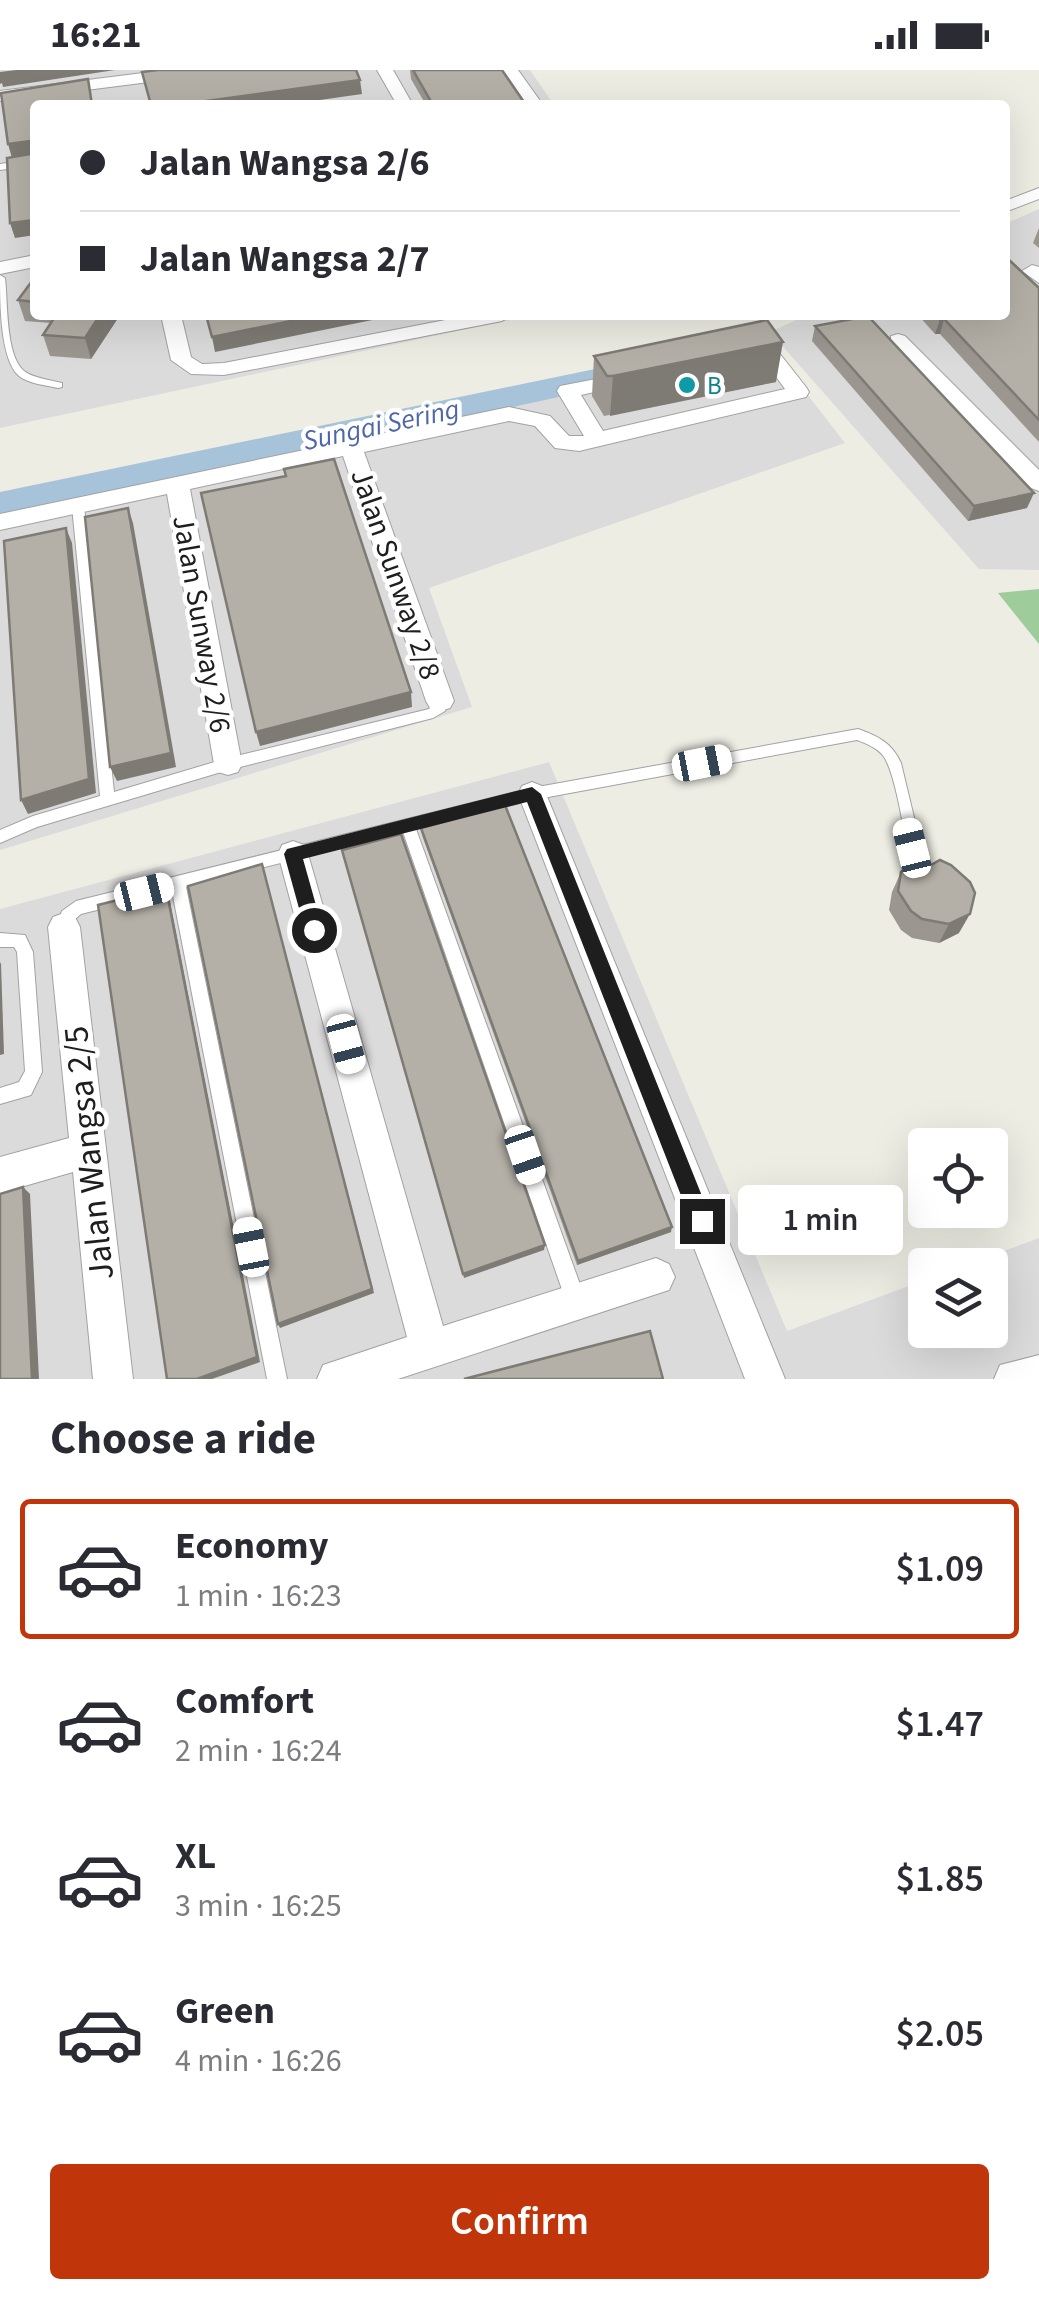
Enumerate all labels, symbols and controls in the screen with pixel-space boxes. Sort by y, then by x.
text: 16:21 [50,8,142,62]
text: Jalan Wangsa 2/6 [140,136,430,190]
text: Jalan Wangsa 2/7 [140,232,430,286]
place label: B [707,368,722,404]
marker: B [676,374,698,396]
water label: Sungai Sering [299,389,463,461]
street label: Jalan Sunway 2/8 [339,463,452,685]
street label: Jalan Sunway 2/6 [161,512,242,736]
car [670,743,734,783]
car [890,815,934,881]
car [111,870,177,914]
route start [292,908,337,953]
car [324,1011,368,1077]
street label: Jalan Wangsa 2/5 [51,1024,127,1282]
car [501,1122,549,1188]
map controls [908,1128,1008,1348]
button: locate [908,1128,1008,1228]
callout: 1 min [737,1186,902,1256]
text: 1 min [782,1197,859,1243]
route end [680,1199,725,1244]
car [231,1215,271,1279]
button: layers [908,1248,1008,1348]
text: Choose a ride [50,1407,316,1471]
text: Economy [175,1519,328,1573]
icon: car [55,1524,145,1614]
text: $1.09 [896,1542,984,1596]
text: 1 min · 16:23 [175,1573,342,1619]
text: Comfort [175,1674,314,1728]
icon: car [55,1679,145,1769]
text: $1.47 [896,1697,984,1751]
text: 2 min · 16:24 [175,1728,342,1774]
text: XL [175,1829,216,1883]
icon: car [55,1834,145,1924]
text: $1.85 [896,1852,984,1906]
text: 3 min · 16:25 [175,1883,342,1929]
text: Green [175,1984,275,2038]
icon: car [55,1989,145,2079]
text: $2.05 [896,2007,984,2061]
text: 4 min · 16:26 [175,2038,342,2084]
button: Confirm [50,2164,989,2279]

